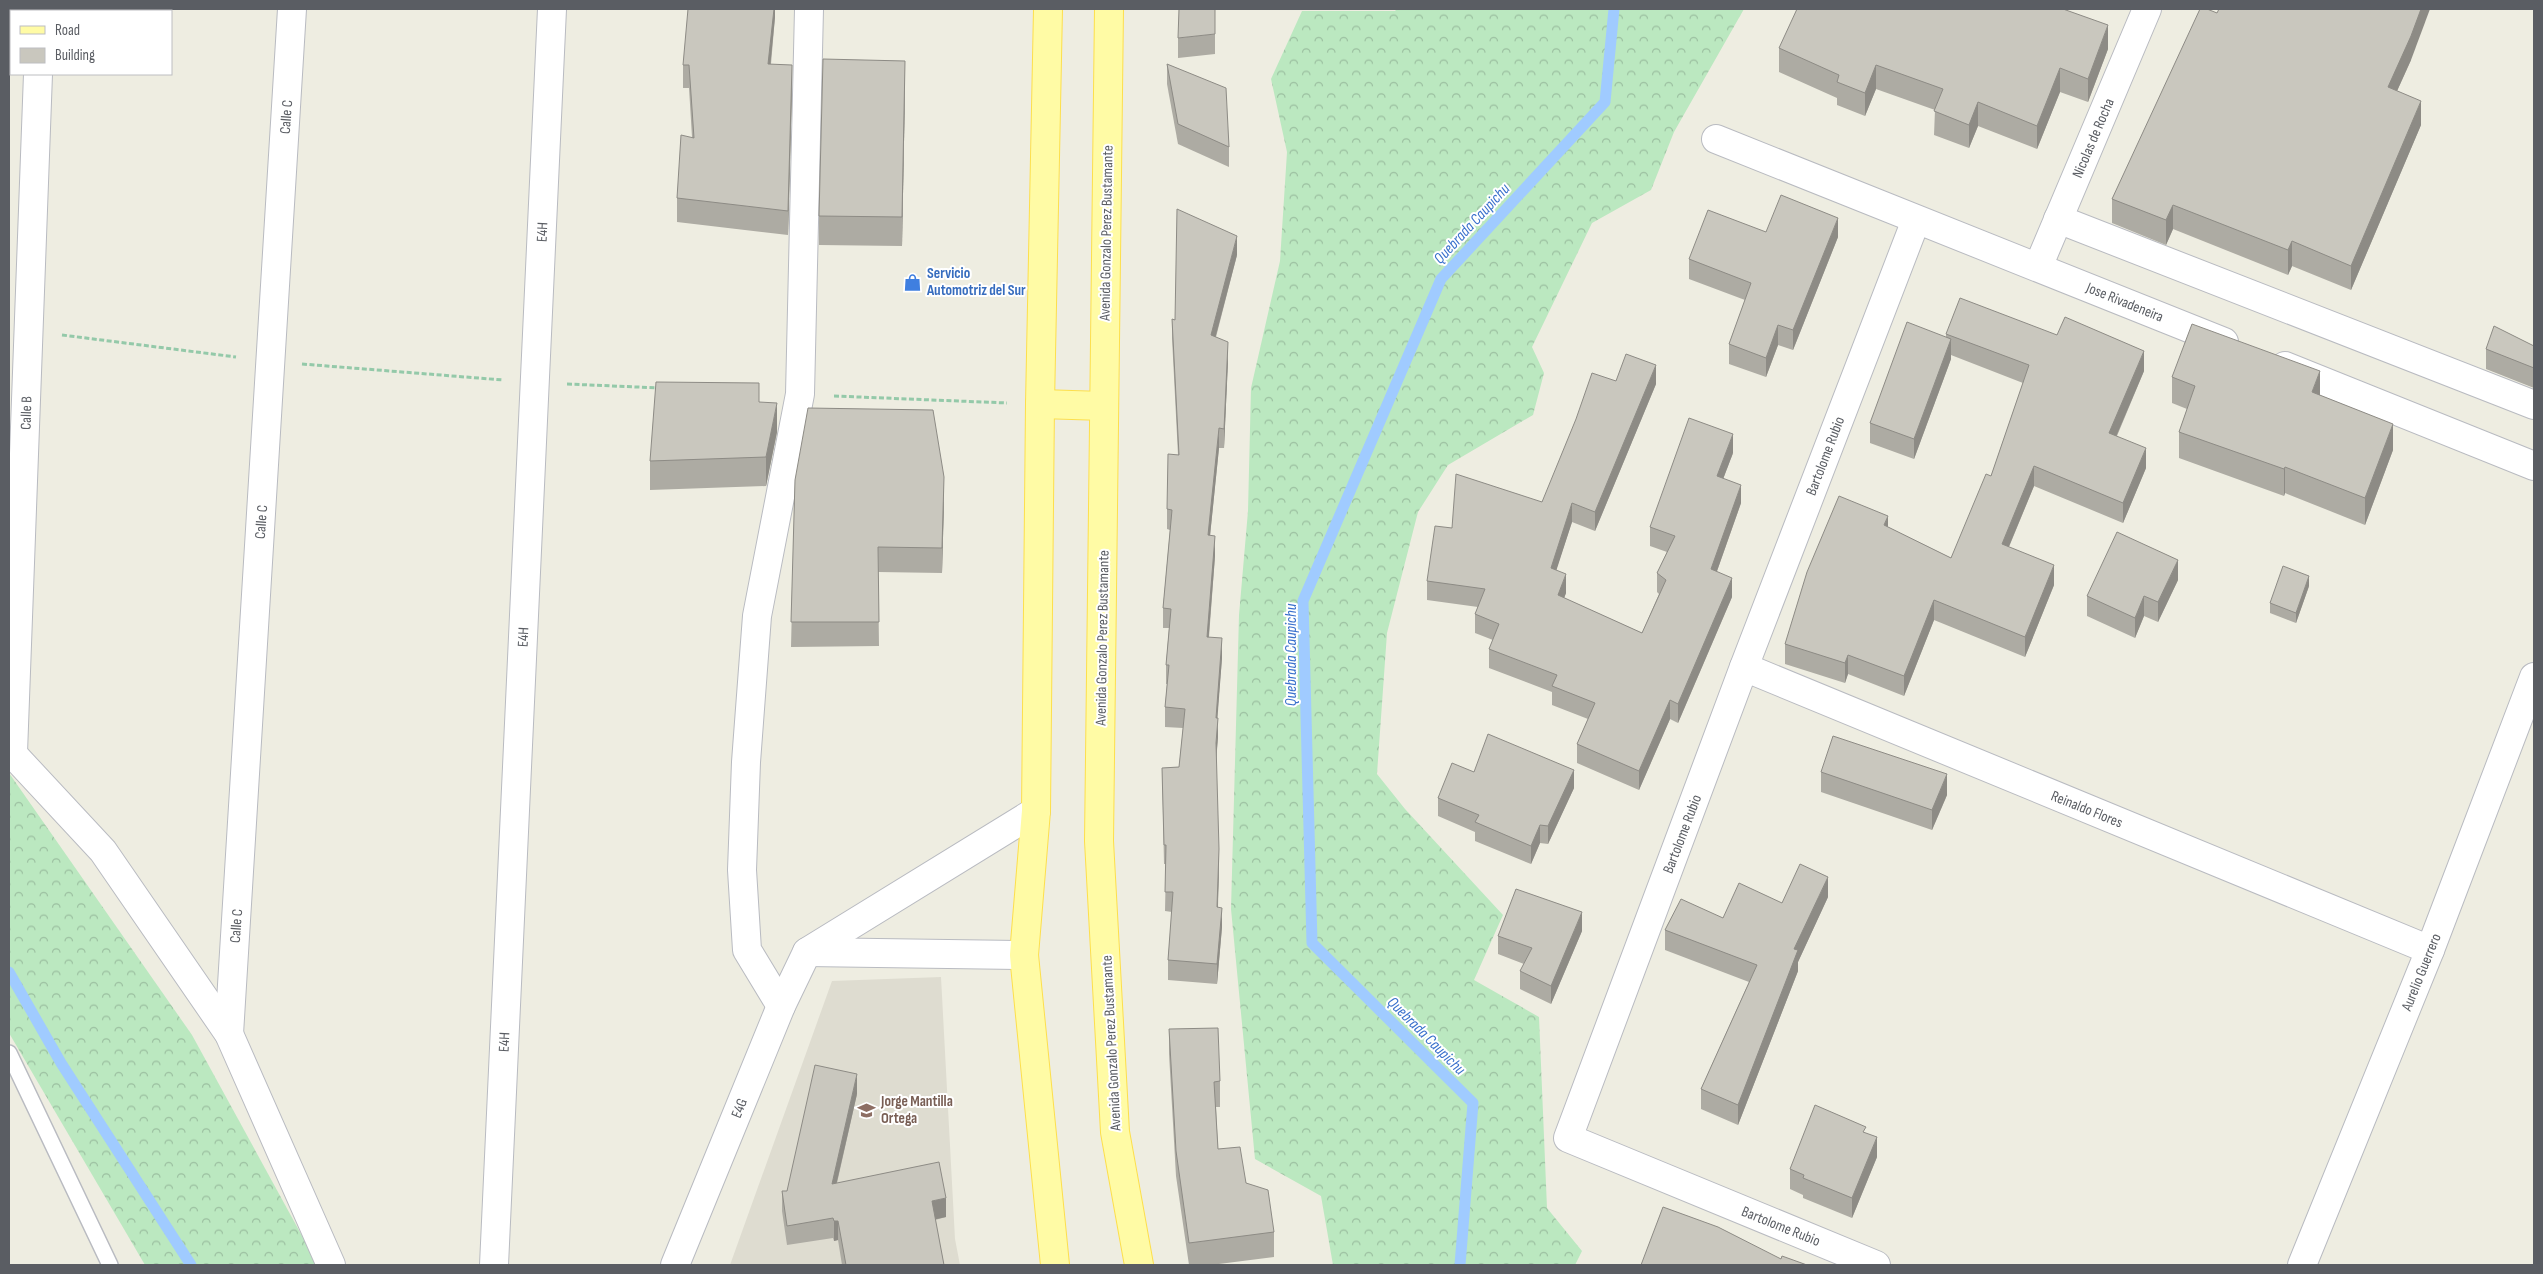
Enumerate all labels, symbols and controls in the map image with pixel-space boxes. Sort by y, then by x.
legend [10,10,172,75]
text: Road [55,21,80,40]
text: Building [55,46,95,65]
street label: Nicolas de Rocha [2068,95,2119,181]
street label: Calle C [276,99,297,135]
street label: Avenida Gonzalo Perez Bustamante [1095,145,1118,322]
water label: Quebrada Caupichu [1430,180,1514,268]
street label: E4H [532,222,553,242]
place label: Servicio Automotriz del Sur [926,264,1026,300]
shop icon: Servicio Automotriz del Sur [903,272,923,292]
street label: Jose Rivadeneira [2083,278,2166,327]
street label: Calle B [16,396,37,430]
street label: Bartolome Rubio [1802,414,1849,498]
street label: Calle C [251,504,272,540]
street label: Avenida Gonzalo Perez Bustamante [1091,550,1114,727]
water label: Quebrada Caupichu [1282,603,1301,706]
street label: E4H [513,627,534,647]
street label: Reinaldo Flores [2048,786,2125,832]
street label: Bartolome Rubio [1659,792,1706,876]
street label: Calle C [226,908,247,944]
street label: Aurelio Guerrero [2397,931,2446,1015]
street label: Avenida Gonzalo Perez Bustamante [1097,955,1126,1132]
water label: Quebrada Caupichu [1383,993,1469,1079]
street label: E4H [494,1032,515,1052]
place label: Jorge Mantilla Ortega [880,1092,953,1128]
street label: E4G [727,1095,752,1121]
school or university icon: Jorge Mantilla Ortega [857,1100,877,1120]
street label: Bartolome Rubio [1739,1202,1823,1251]

